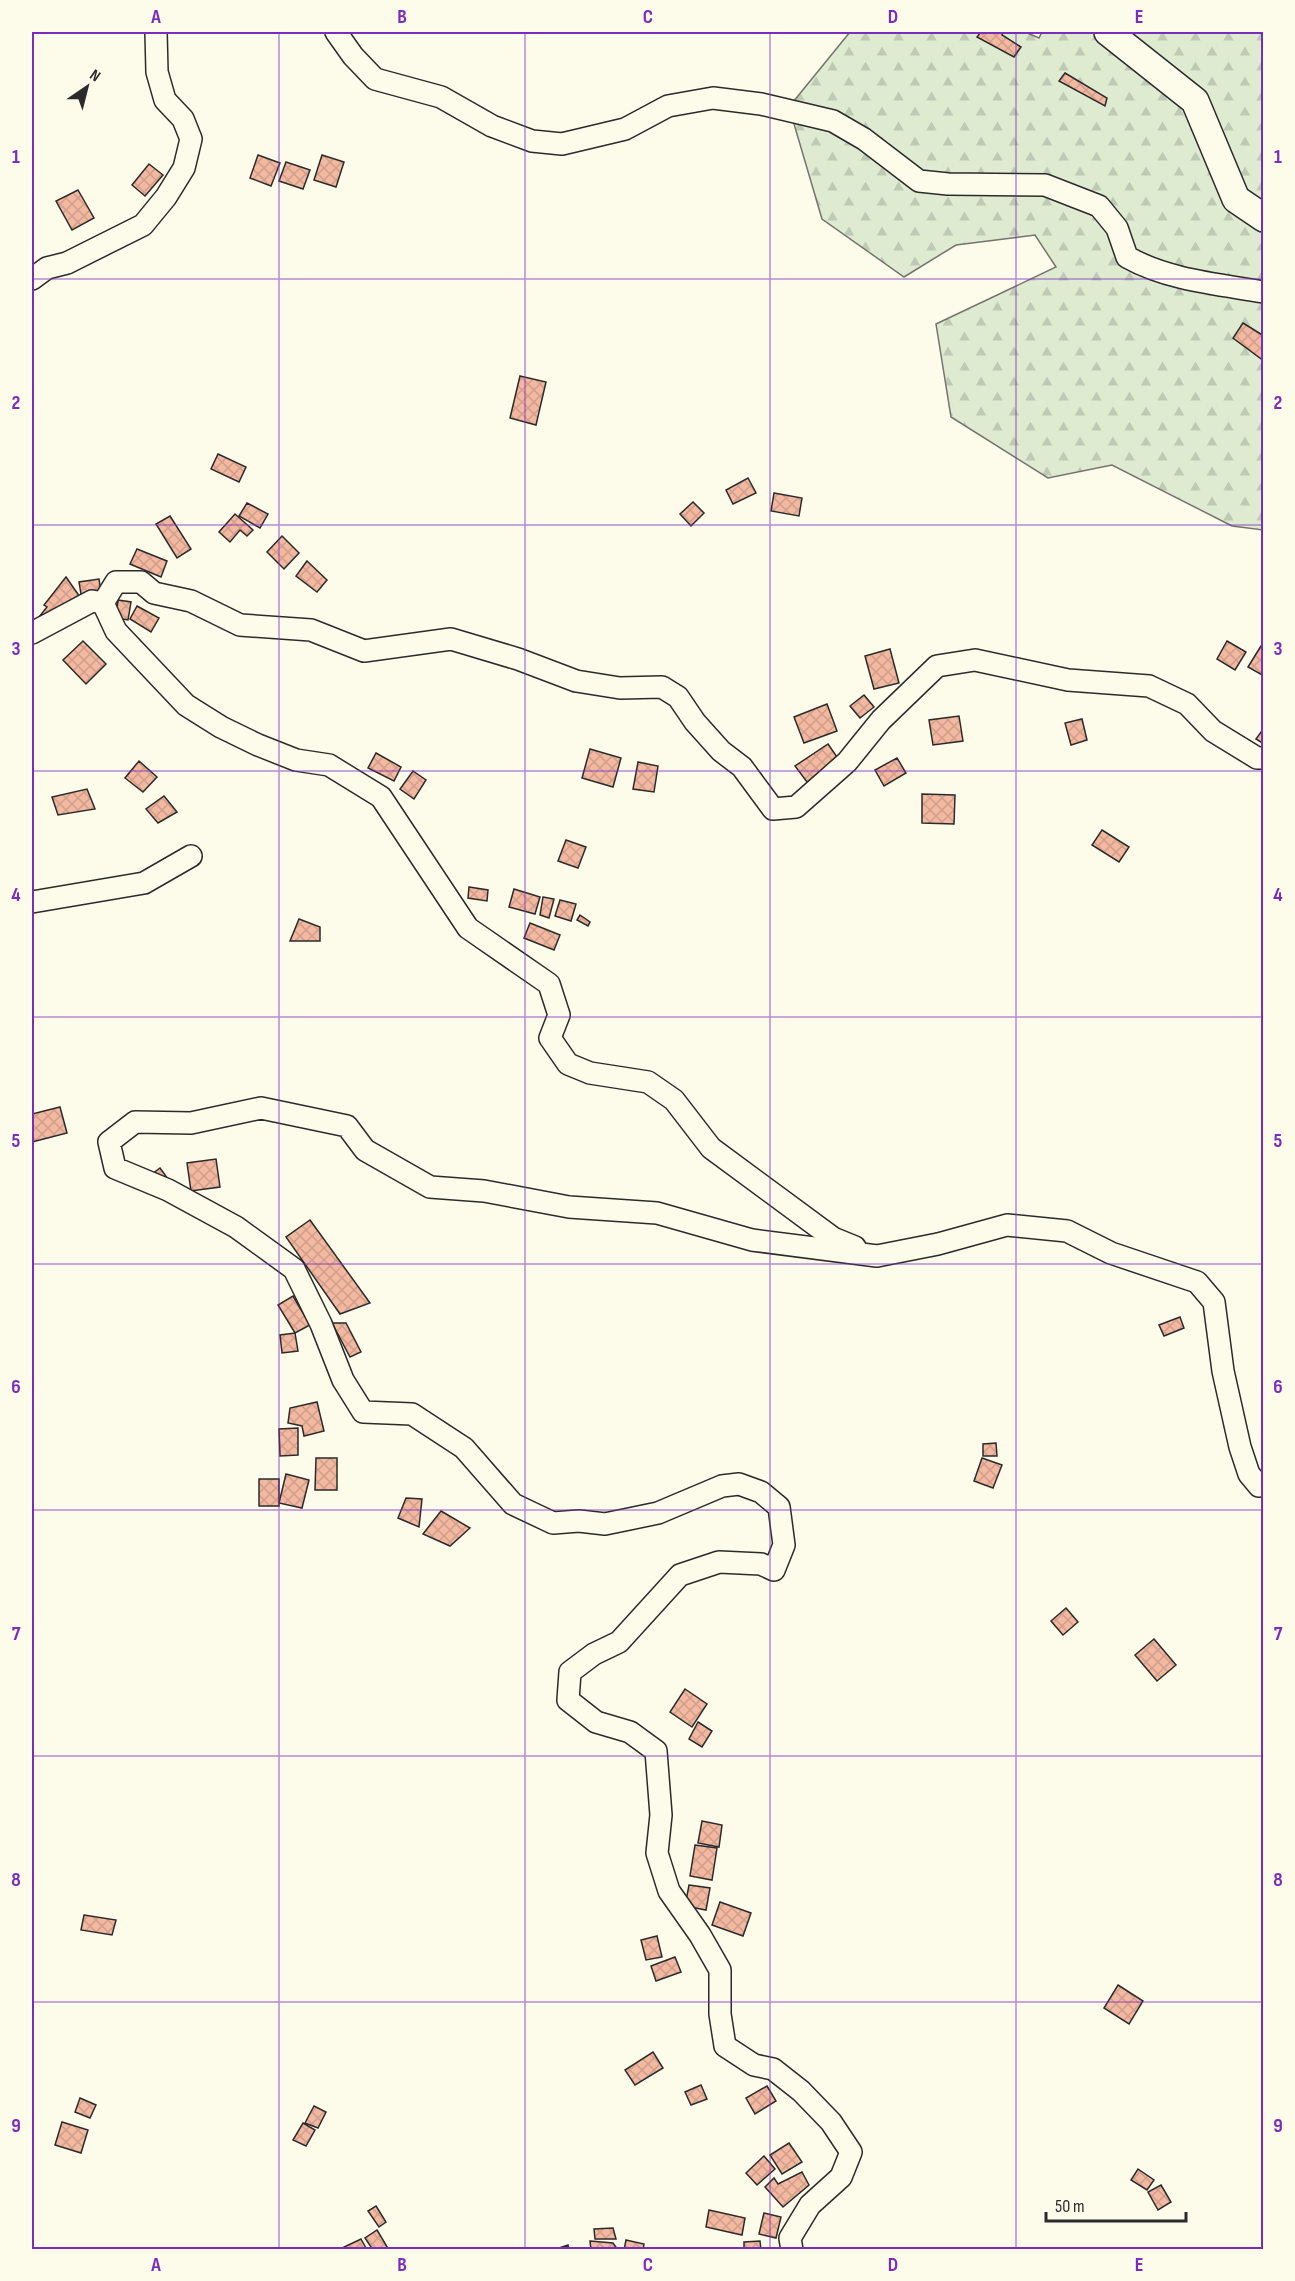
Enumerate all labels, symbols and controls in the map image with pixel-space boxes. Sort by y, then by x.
text: A [150,5,161,29]
text: B [397,5,407,29]
text: C [643,5,653,29]
text: D [888,5,898,29]
text: E [1135,5,1143,29]
north arrow [57,57,117,117]
text: N [86,66,104,86]
text: 1 [12,145,20,169]
text: 1 [1274,145,1282,169]
text: 2 [12,391,20,415]
text: 2 [1274,391,1282,415]
text: 3 [12,637,21,661]
text: 3 [1274,637,1283,661]
text: 4 [11,883,21,907]
text: 4 [1273,883,1283,907]
text: 5 [12,1129,21,1153]
text: 5 [1274,1129,1283,1153]
text: 6 [11,1375,21,1399]
text: 6 [1273,1375,1283,1399]
text: 7 [12,1622,21,1646]
text: 7 [1274,1622,1283,1646]
text: 8 [11,1868,21,1892]
text: 8 [1273,1868,1283,1892]
text: 9 [11,2114,21,2138]
text: 9 [1273,2114,1283,2138]
scale bar [1046,2185,1186,2223]
text: 50 m [1055,2196,1085,2217]
text: A [150,2253,161,2277]
text: B [397,2253,407,2277]
text: C [643,2253,653,2277]
text: D [888,2253,898,2277]
text: E [1135,2253,1143,2277]

